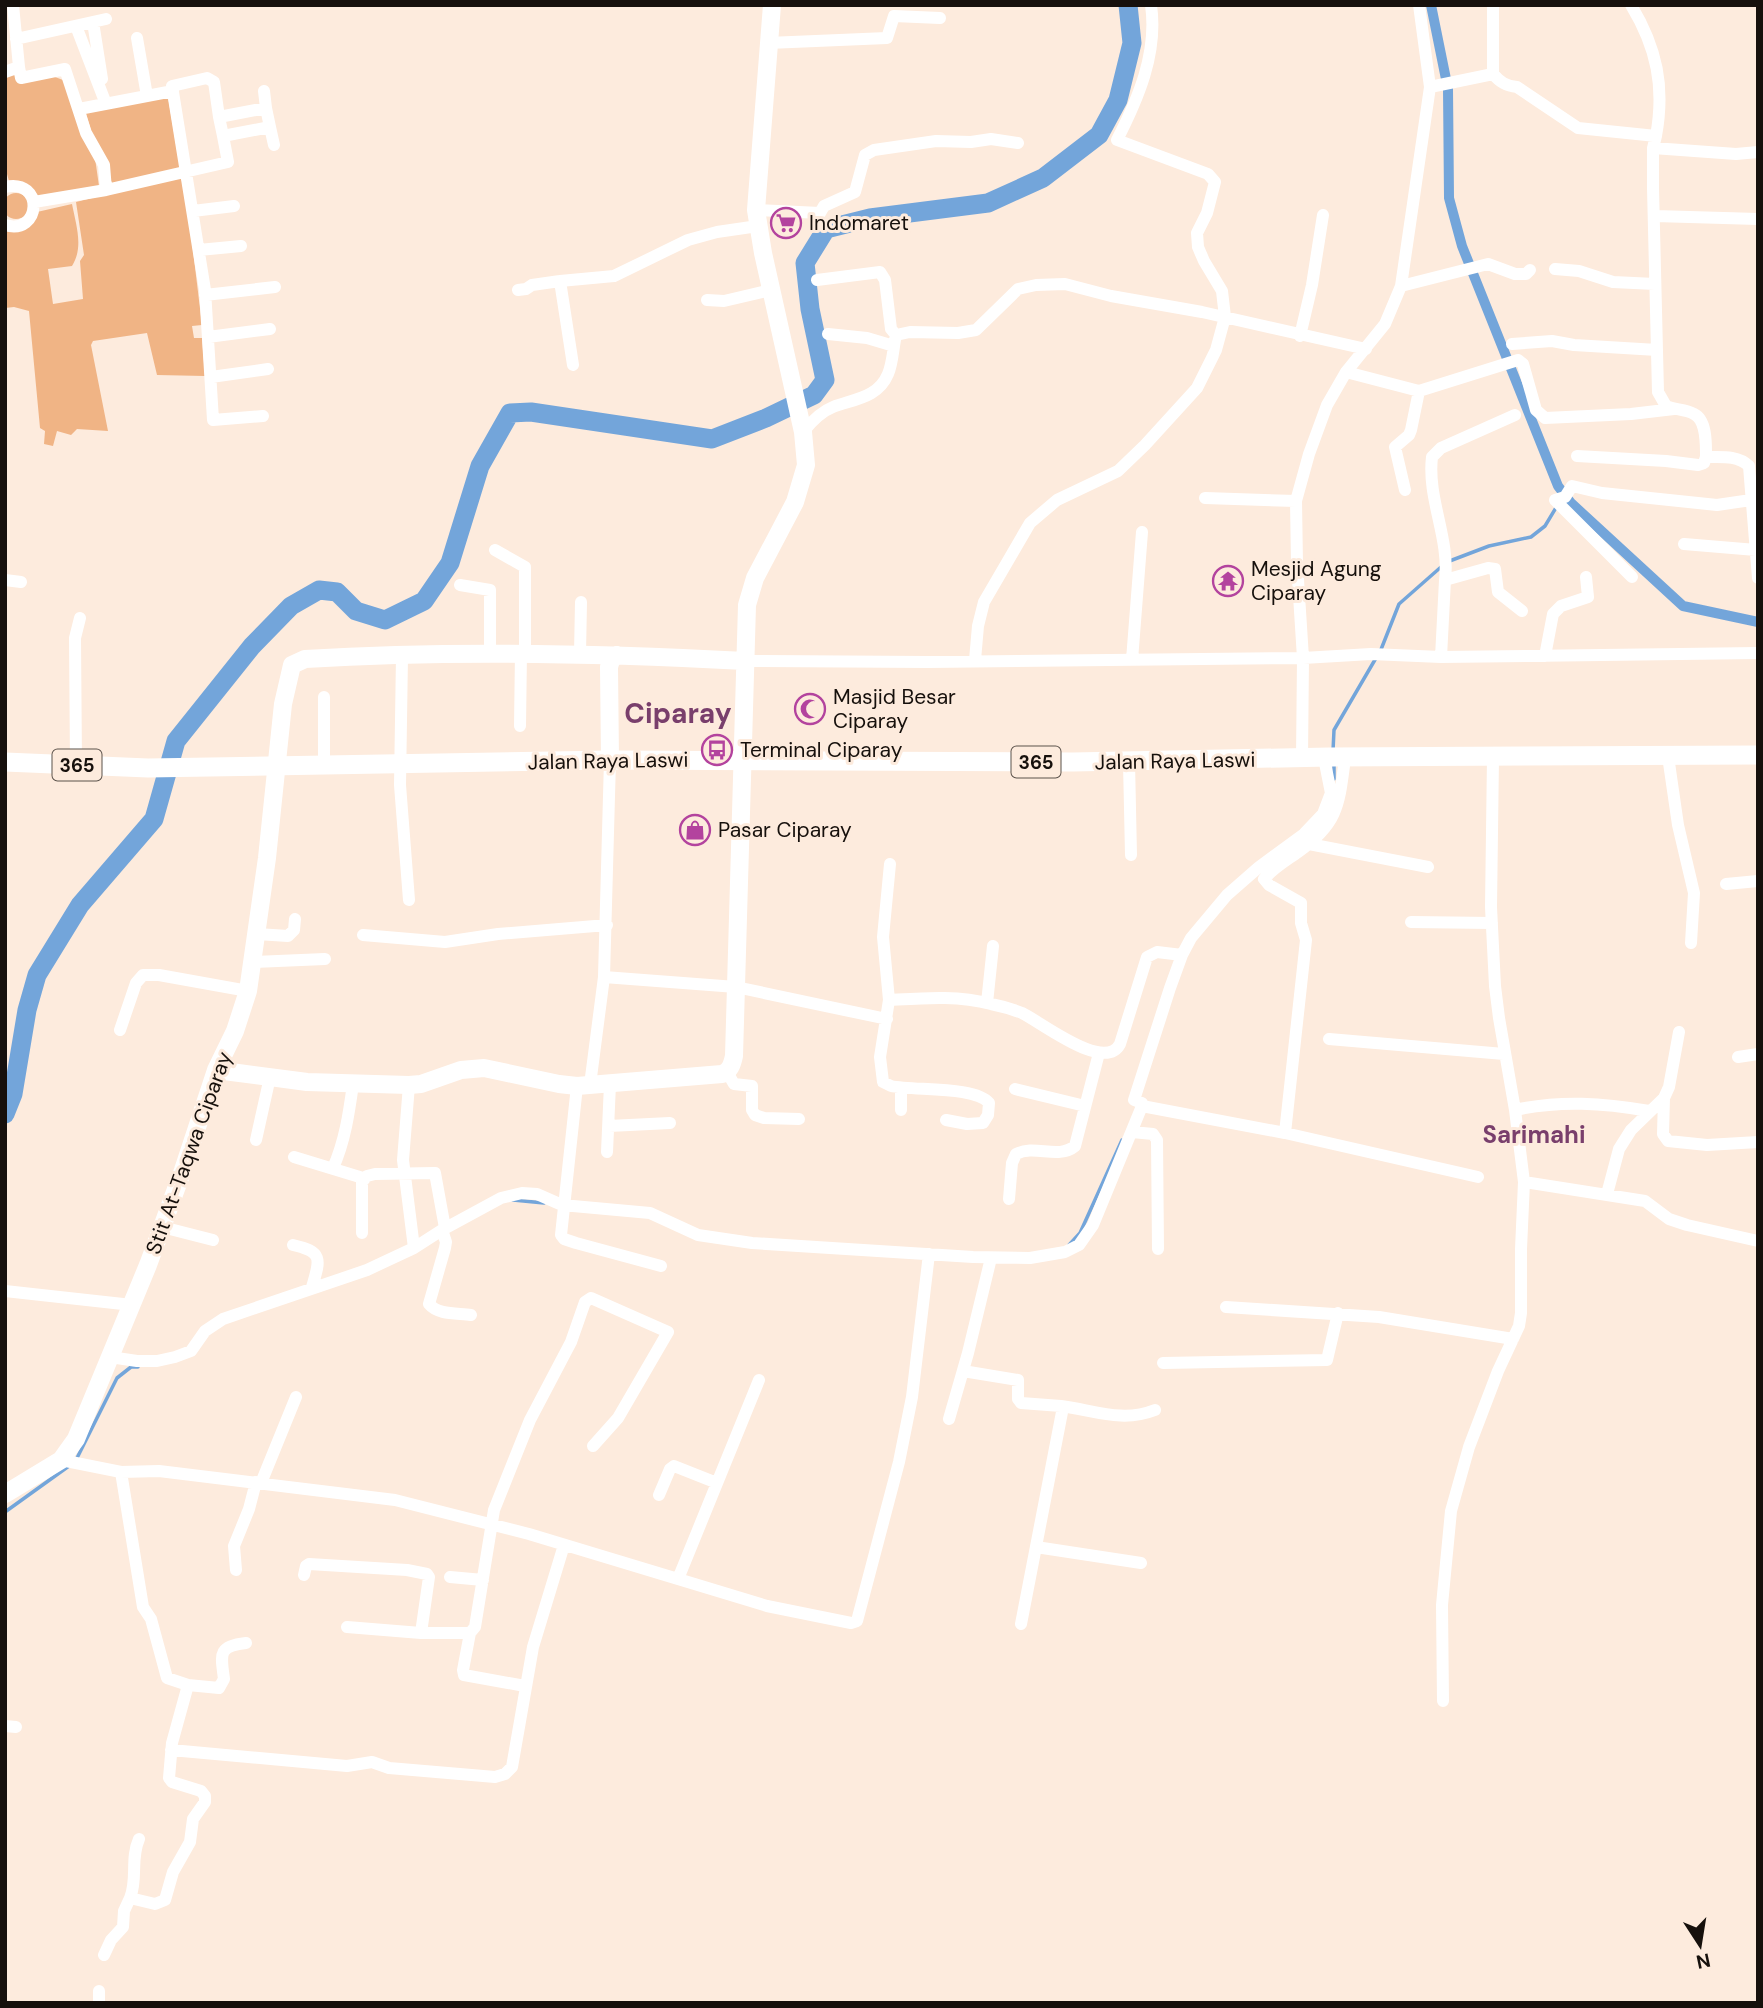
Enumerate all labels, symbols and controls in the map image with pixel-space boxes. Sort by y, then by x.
supermarket icon: Indomaret [769,206,803,240]
place label: Indomaret [809,209,909,237]
place label: Mesjid Agung Ciparay [1251,555,1382,607]
temple icon: Mesjid Agung Ciparay [1211,564,1245,598]
place label: Masjid Besar Ciparay [833,683,956,735]
mosque icon: Masjid Besar Ciparay [793,692,827,726]
district label: Ciparay [624,695,732,732]
bus stop icon: Terminal Ciparay [700,733,734,767]
place label: Terminal Ciparay [740,736,903,764]
street label: Jalan Raya Laswi [527,746,689,776]
street label: Jalan Raya Laswi [1094,746,1256,776]
road number: 365 [1012,747,1060,778]
road number: 365 [52,750,102,780]
shop icon: Pasar Ciparay [678,813,712,847]
place label: Pasar Ciparay [718,816,852,844]
street label: Stit At-Taqwa Ciparay [139,1048,239,1258]
district label: Sarimahi [1482,1119,1586,1150]
north arrow [1665,1910,1735,1980]
text: N [1694,1947,1713,1975]

